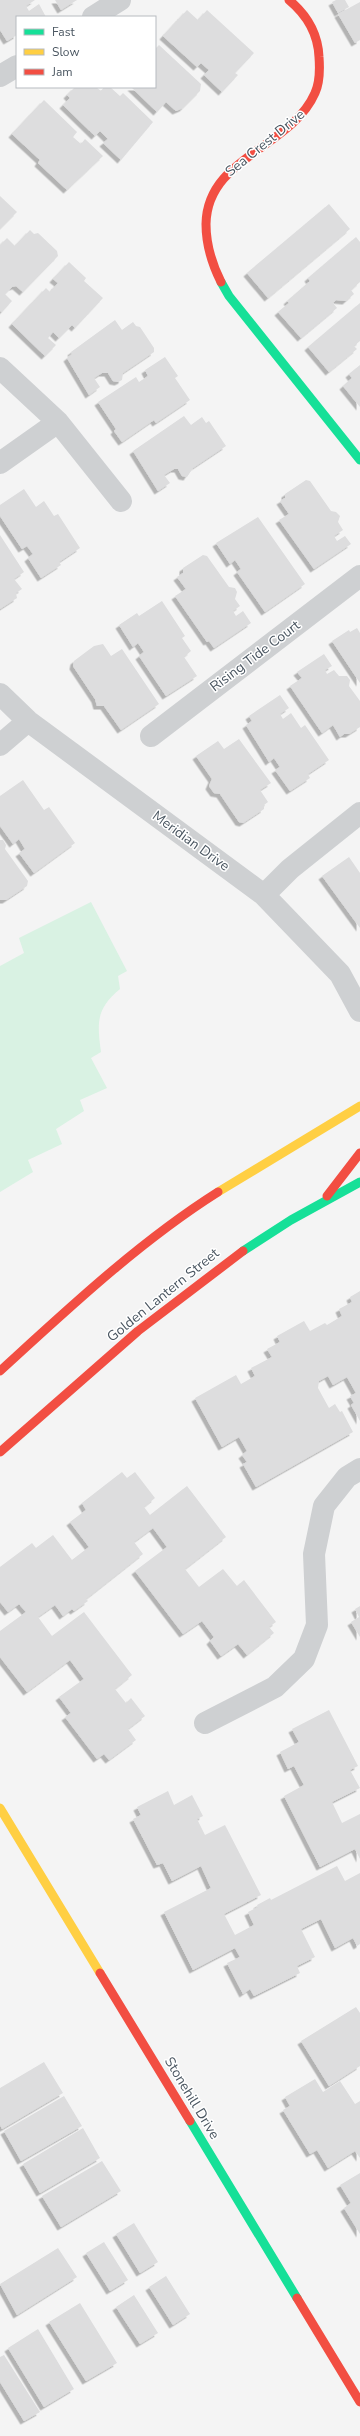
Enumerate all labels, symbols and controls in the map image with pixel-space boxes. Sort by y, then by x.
legend [16,16,156,88]
text: Fast [52,24,75,40]
text: Slow [52,44,80,60]
text: Jam [51,64,73,80]
street label: Sea Crest Drive [221,105,309,181]
street label: Rising Tide Court [206,616,304,696]
street label: Meridian Drive [148,806,234,876]
street label: Golden Lantern Street [103,1244,223,1346]
street label: Stonehill Drive [160,2053,224,2143]

